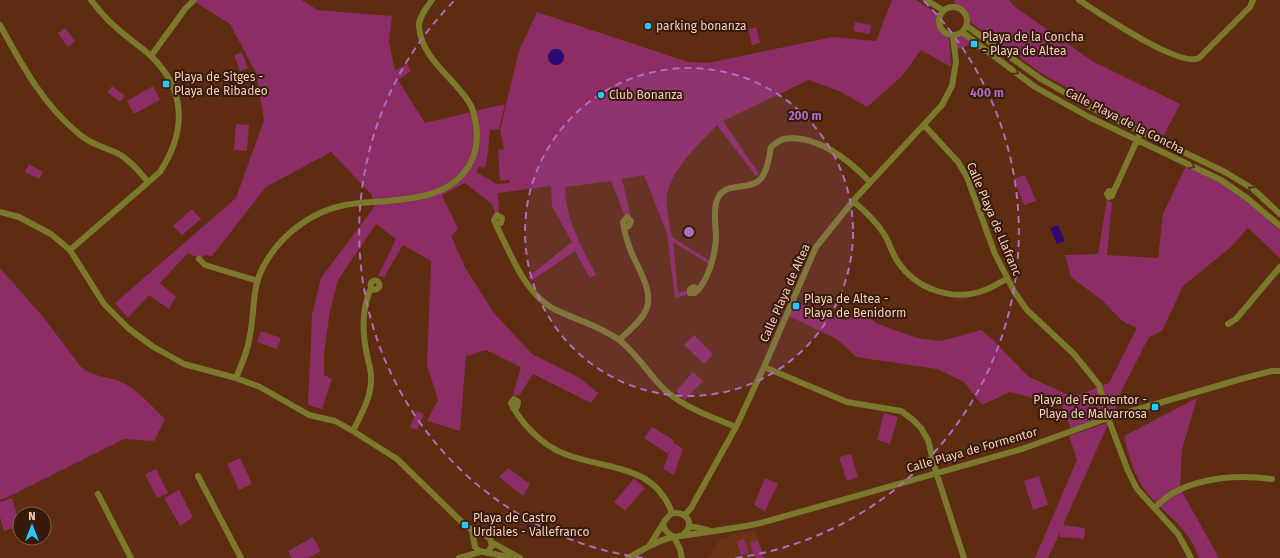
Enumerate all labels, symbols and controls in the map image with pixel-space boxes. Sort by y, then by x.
place label: parking bonanza [656,19,746,33]
marker: parking bonanza [643,21,653,31]
place label: Playa de la Concha - Playa de Altea [982,30,1084,58]
marker: Playa de la Concha - Playa de Altea [969,39,979,49]
one-way arrow [1011,68,1018,75]
place label: Playa de Sitges - Playa de Ribadeo [174,70,268,98]
marker: Playa de Sitges - Playa de Ribadeo [161,79,171,89]
street label: Calle Playa de la Concha [1063,85,1187,157]
text: 400 m [970,86,1004,100]
place label: Club Bonanza [609,88,683,102]
marker: Club Bonanza [596,90,606,100]
text: 200 m [788,109,822,123]
street label: Calle Playa de Llafranc [964,160,1024,278]
one-way arrow [1188,161,1195,169]
one-way arrow [1248,187,1255,194]
centre of rings [682,225,696,239]
street label: Calle Playa de Altea [757,242,813,344]
place label: Playa de Altea - Playa de Benidorm [804,292,906,320]
marker: Playa de Altea - Playa de Benidorm [791,301,801,311]
place label: Playa de Formentor - Playa de Malvarrosa [1033,393,1147,421]
marker: Playa de Formentor - Playa de Malvarrosa [1150,402,1160,412]
street label: Calle Playa de Formentor [905,425,1039,475]
north arrow [12,506,52,546]
text: N [28,510,36,523]
place label: Playa de Castro Urdiales - Vallefranco [473,511,589,539]
marker: Playa de Castro Urdiales - Vallefranco [460,520,470,530]

